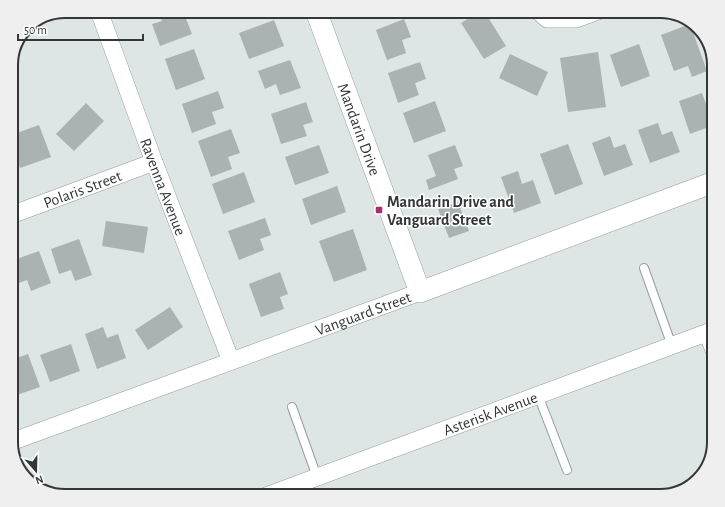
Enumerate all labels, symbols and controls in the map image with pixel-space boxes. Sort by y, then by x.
scale bar [18,16,143,42]
text: 50 m [24,24,47,36]
street label: Mandarin Drive [335,81,383,178]
street label: Ravenna Avenue [137,136,189,238]
street label: Polaris Street [41,168,124,211]
place label: Mandarin Drive and Vanguard Street [387,194,514,228]
marker: Mandarin Drive and Vanguard Street [374,205,384,215]
street label: Vanguard Street [313,289,413,339]
street label: Asterisk Avenue [441,389,540,439]
north arrow [16,451,56,491]
text: N [34,473,45,486]

